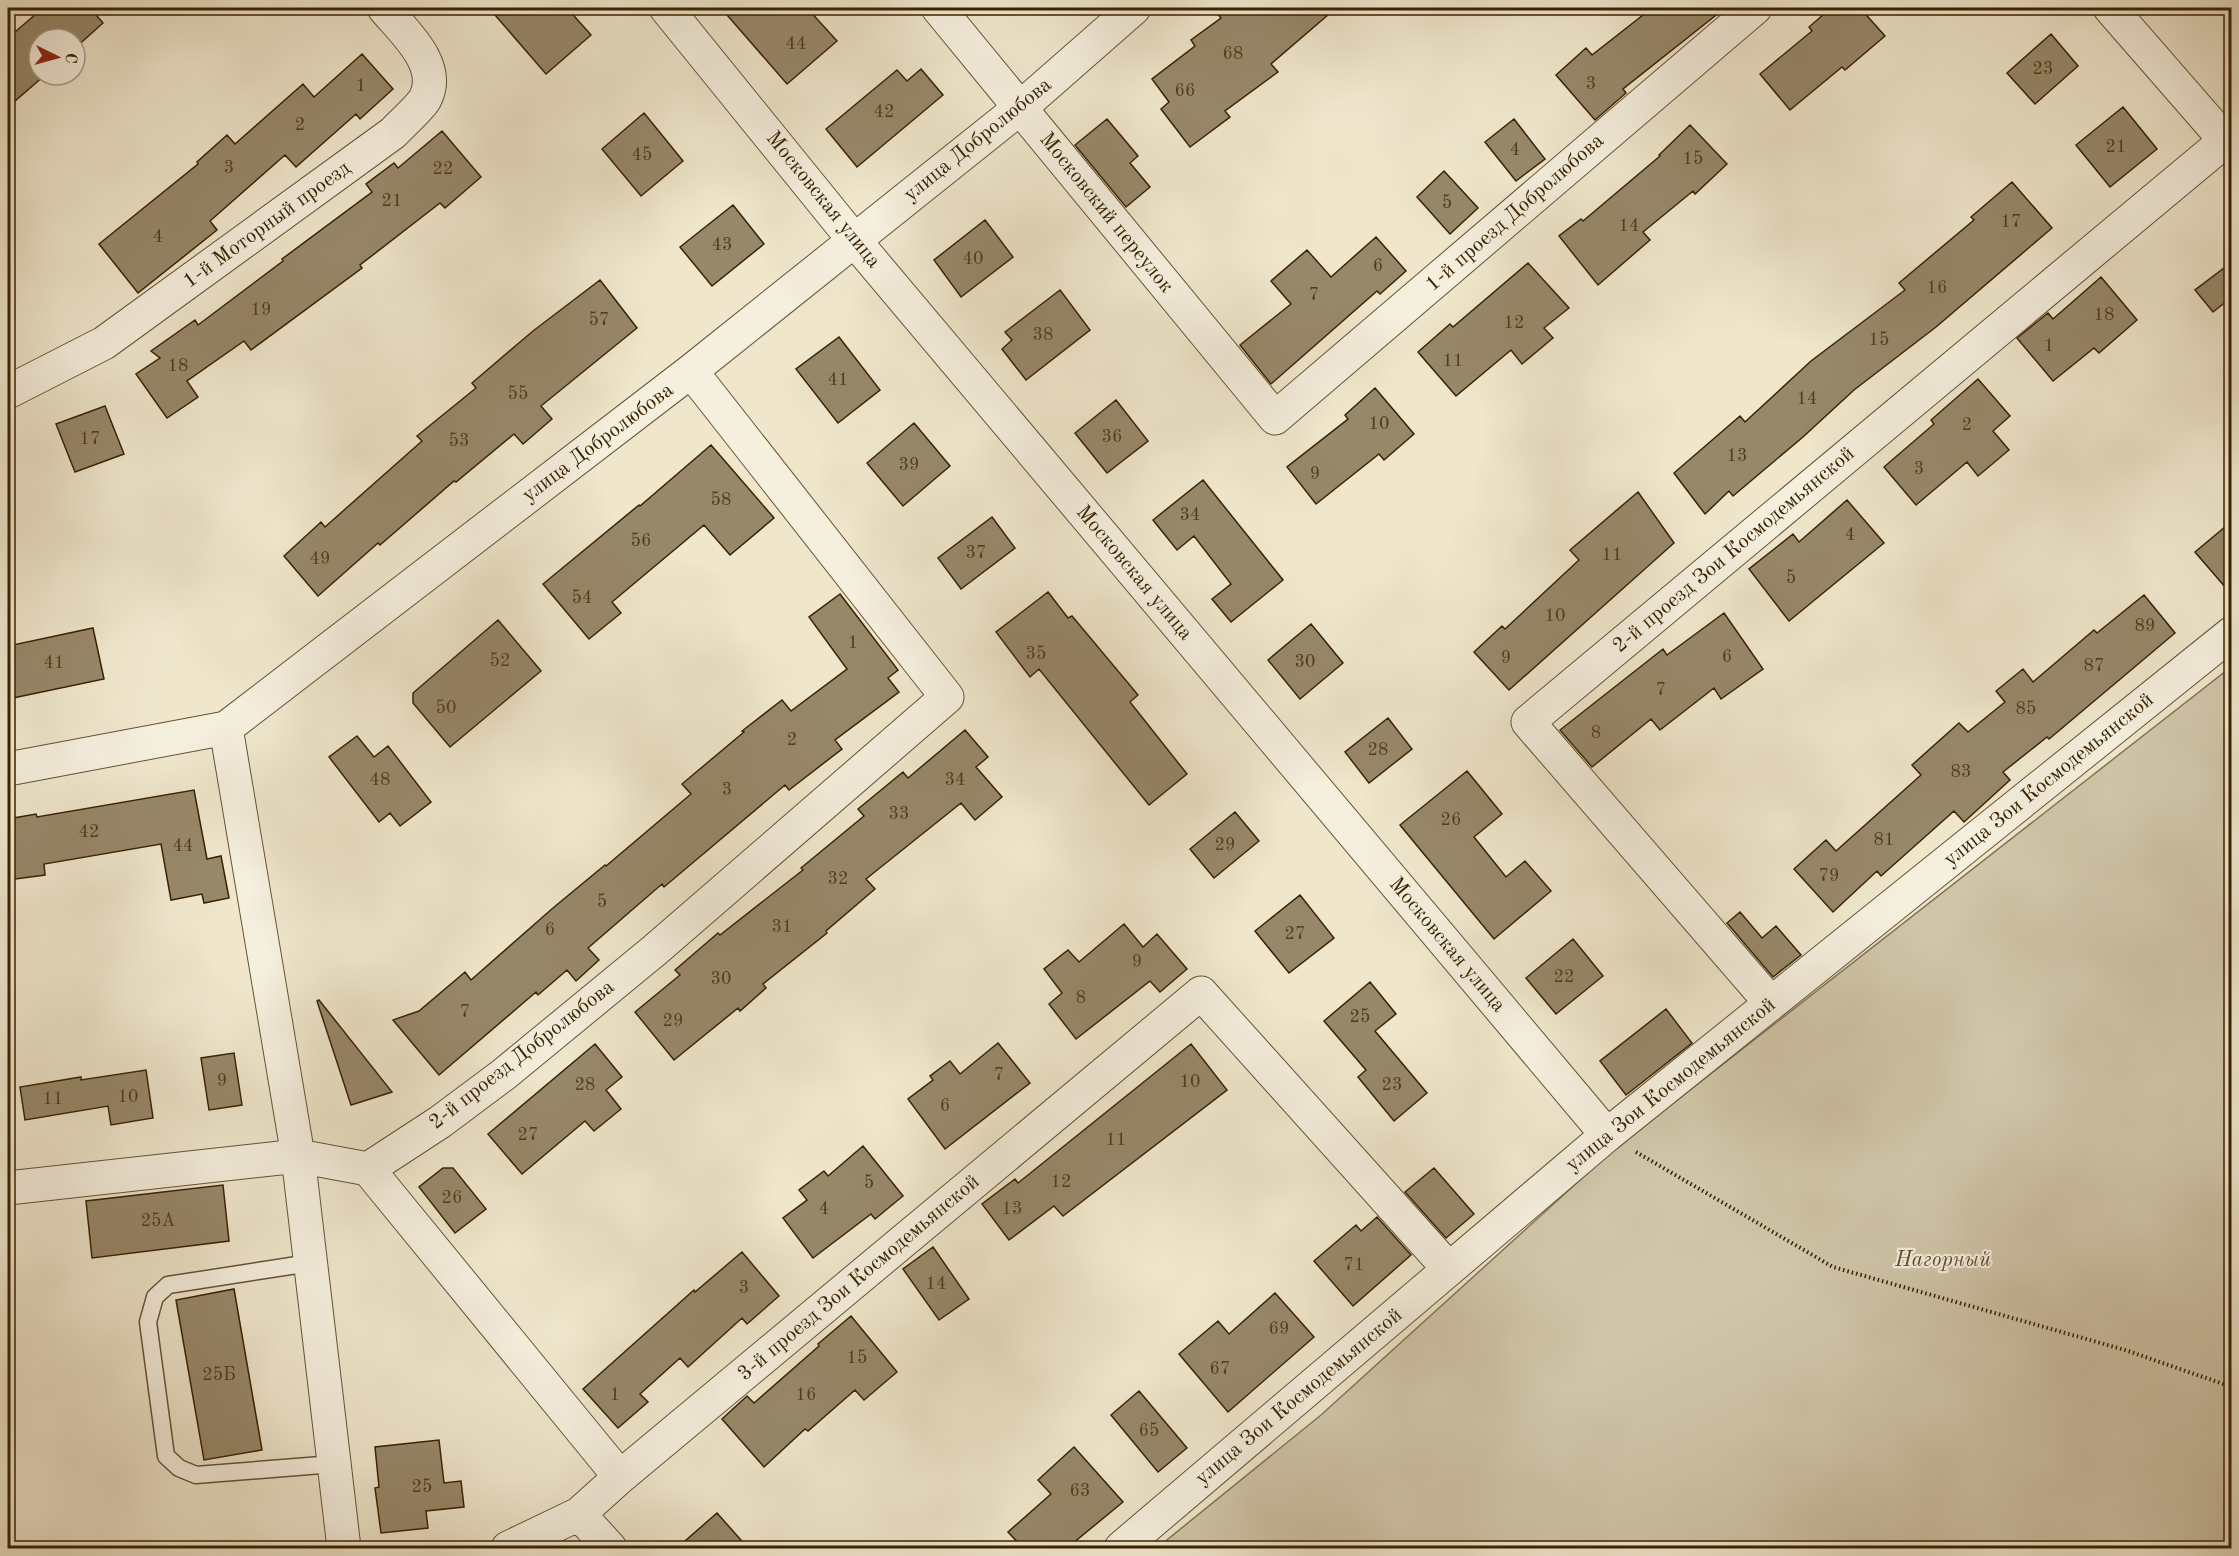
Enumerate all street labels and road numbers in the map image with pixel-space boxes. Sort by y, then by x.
street label: улица Добролюбова [900,74,1056,206]
street label: Московская улица [762,128,884,272]
street label: Московский переулок [1035,129,1177,298]
street label: 1-й проезд Добролюбова [1422,130,1608,296]
street label: 1-й Моторный проезд [180,157,355,292]
street label: улица Добролюбова [519,380,677,506]
street label: 2-й проезд Зои Космодемьянской [1609,443,1859,657]
street label: Московская улица [1072,502,1196,644]
street label: улица Зои Космодемьянской [1940,689,2158,871]
street label: Московская улица [1385,874,1509,1016]
street label: 2-й проезд Добролюбова [426,976,618,1134]
street label: улица Зои Космодемьянской [1562,994,1780,1176]
street label: 3-й проезд Зои Космодемьянской [733,1169,985,1387]
street label: улица Зои Космодемьянской [1192,1305,1406,1489]

